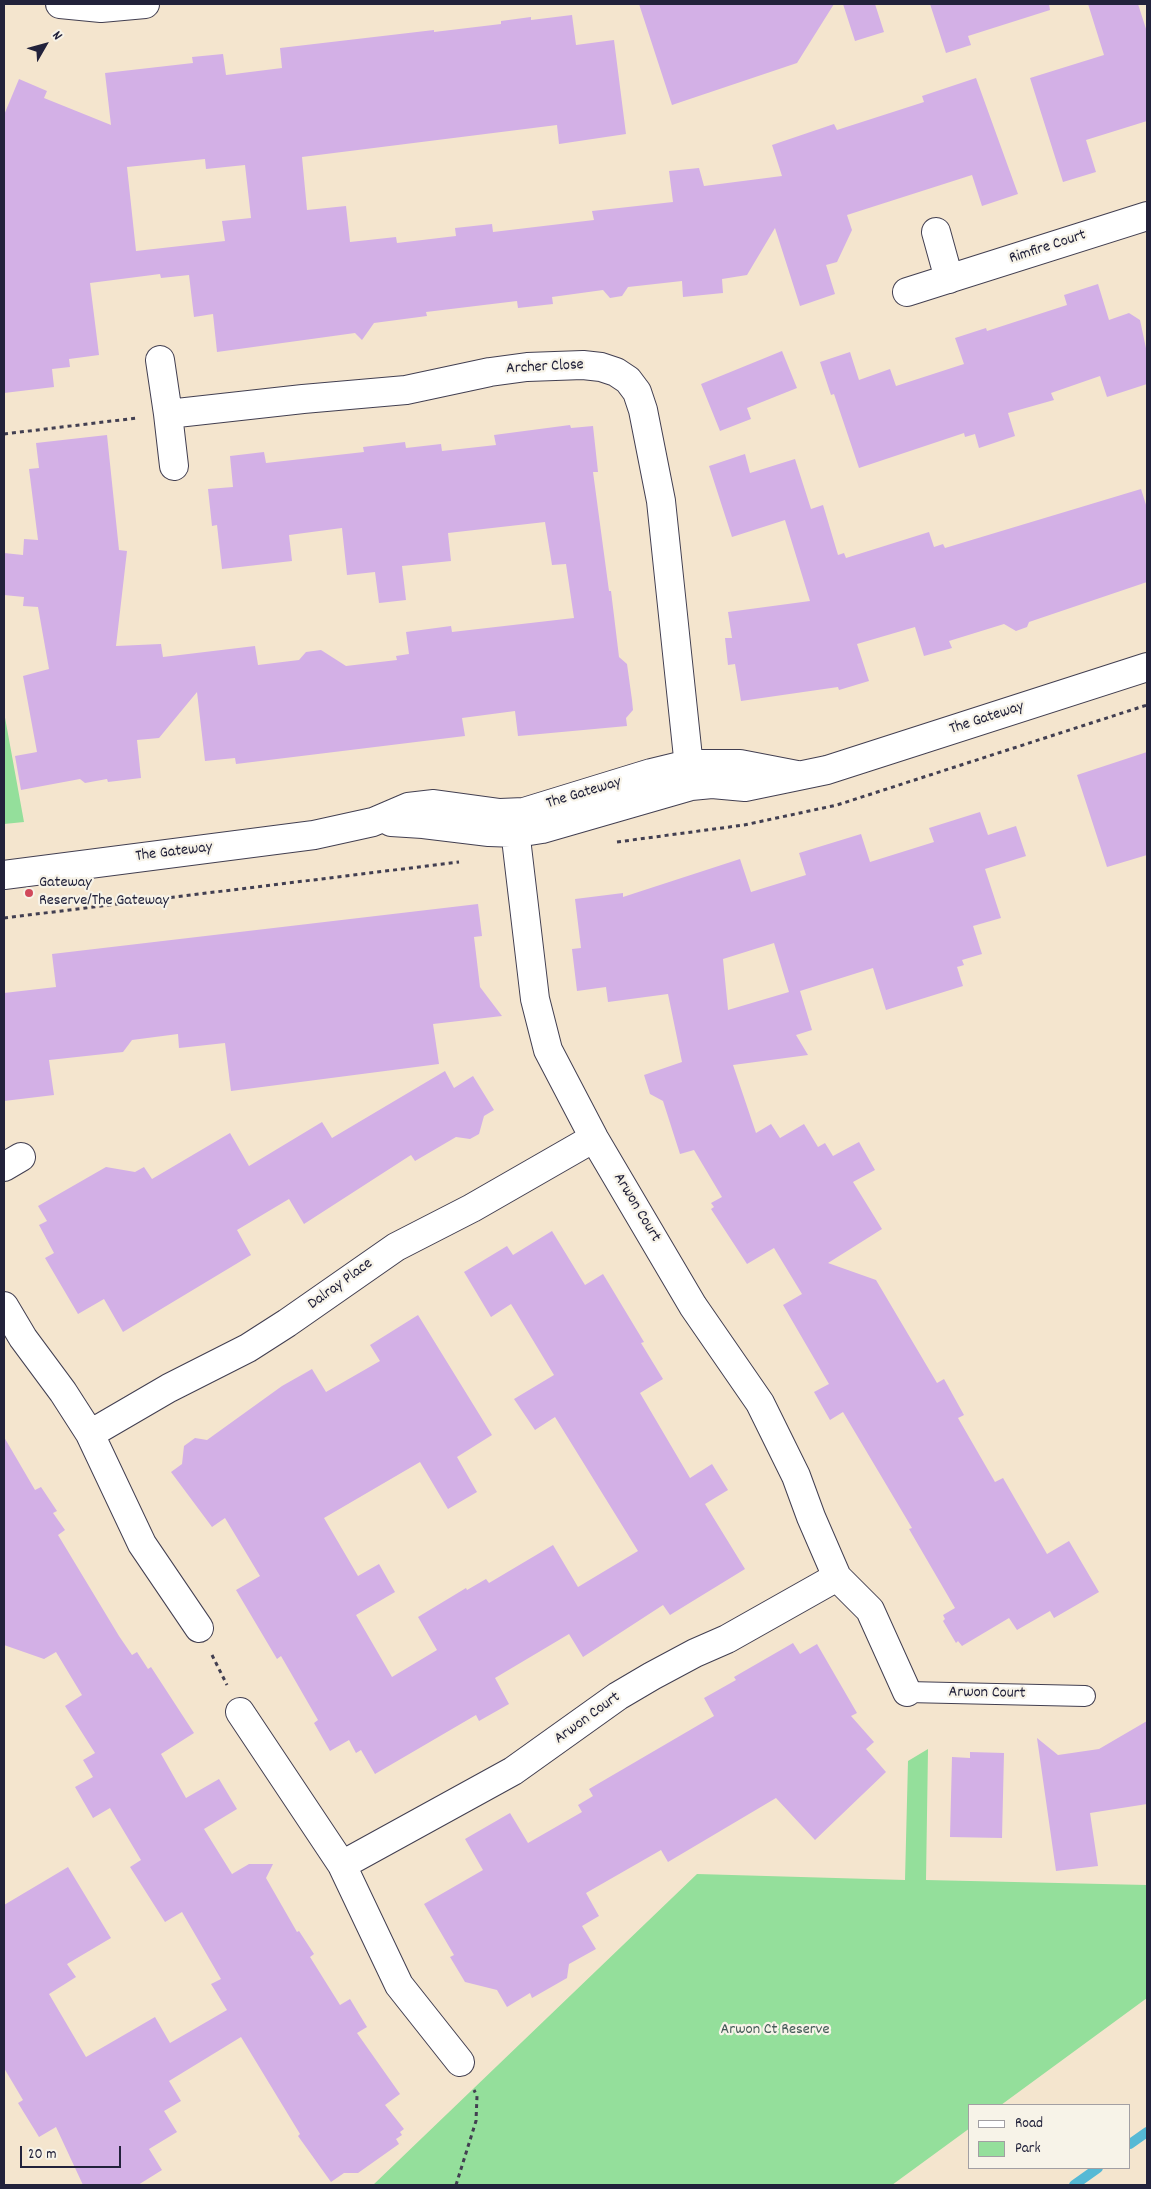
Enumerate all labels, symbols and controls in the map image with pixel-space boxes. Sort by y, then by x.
north arrow [20,20,70,70]
text: N [47,27,67,45]
street label: Rimfire Court [1007,227,1089,269]
street label: Archer Close [506,356,584,380]
street label: The Gateway [947,698,1027,740]
street label: The Gateway [544,774,624,814]
street label: The Gateway [134,839,214,867]
place label: Gateway Reserve/The Gateway [39,874,169,912]
marker: Gateway Reserve/The Gateway [23,887,35,899]
street label: Arwon Court [608,1170,664,1246]
street label: Dalray Place [305,1255,377,1315]
street label: Arwon Court [948,1684,1026,1704]
street label: Arwon Court [551,1689,625,1749]
park label: Arwon Ct Reserve [721,2021,829,2041]
legend [968,2104,1131,2169]
text: Road [1015,2113,1043,2135]
scale bar [22,2136,124,2168]
text: Park [1015,2138,1041,2160]
text: 20 m [28,2144,56,2166]

